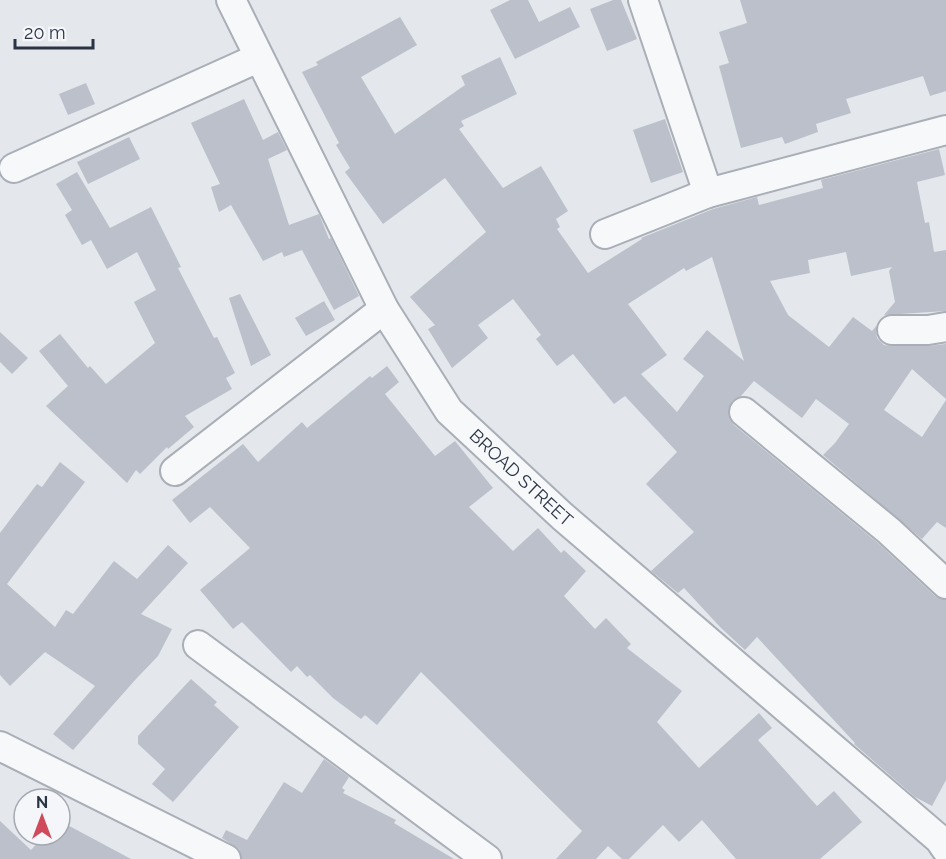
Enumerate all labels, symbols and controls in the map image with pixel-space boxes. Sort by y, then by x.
scale bar [15,12,93,50]
text: 20 m [24,22,66,43]
street label: BROAD STREET [465,425,577,530]
north arrow [12,787,72,847]
text: N [36,793,48,812]

